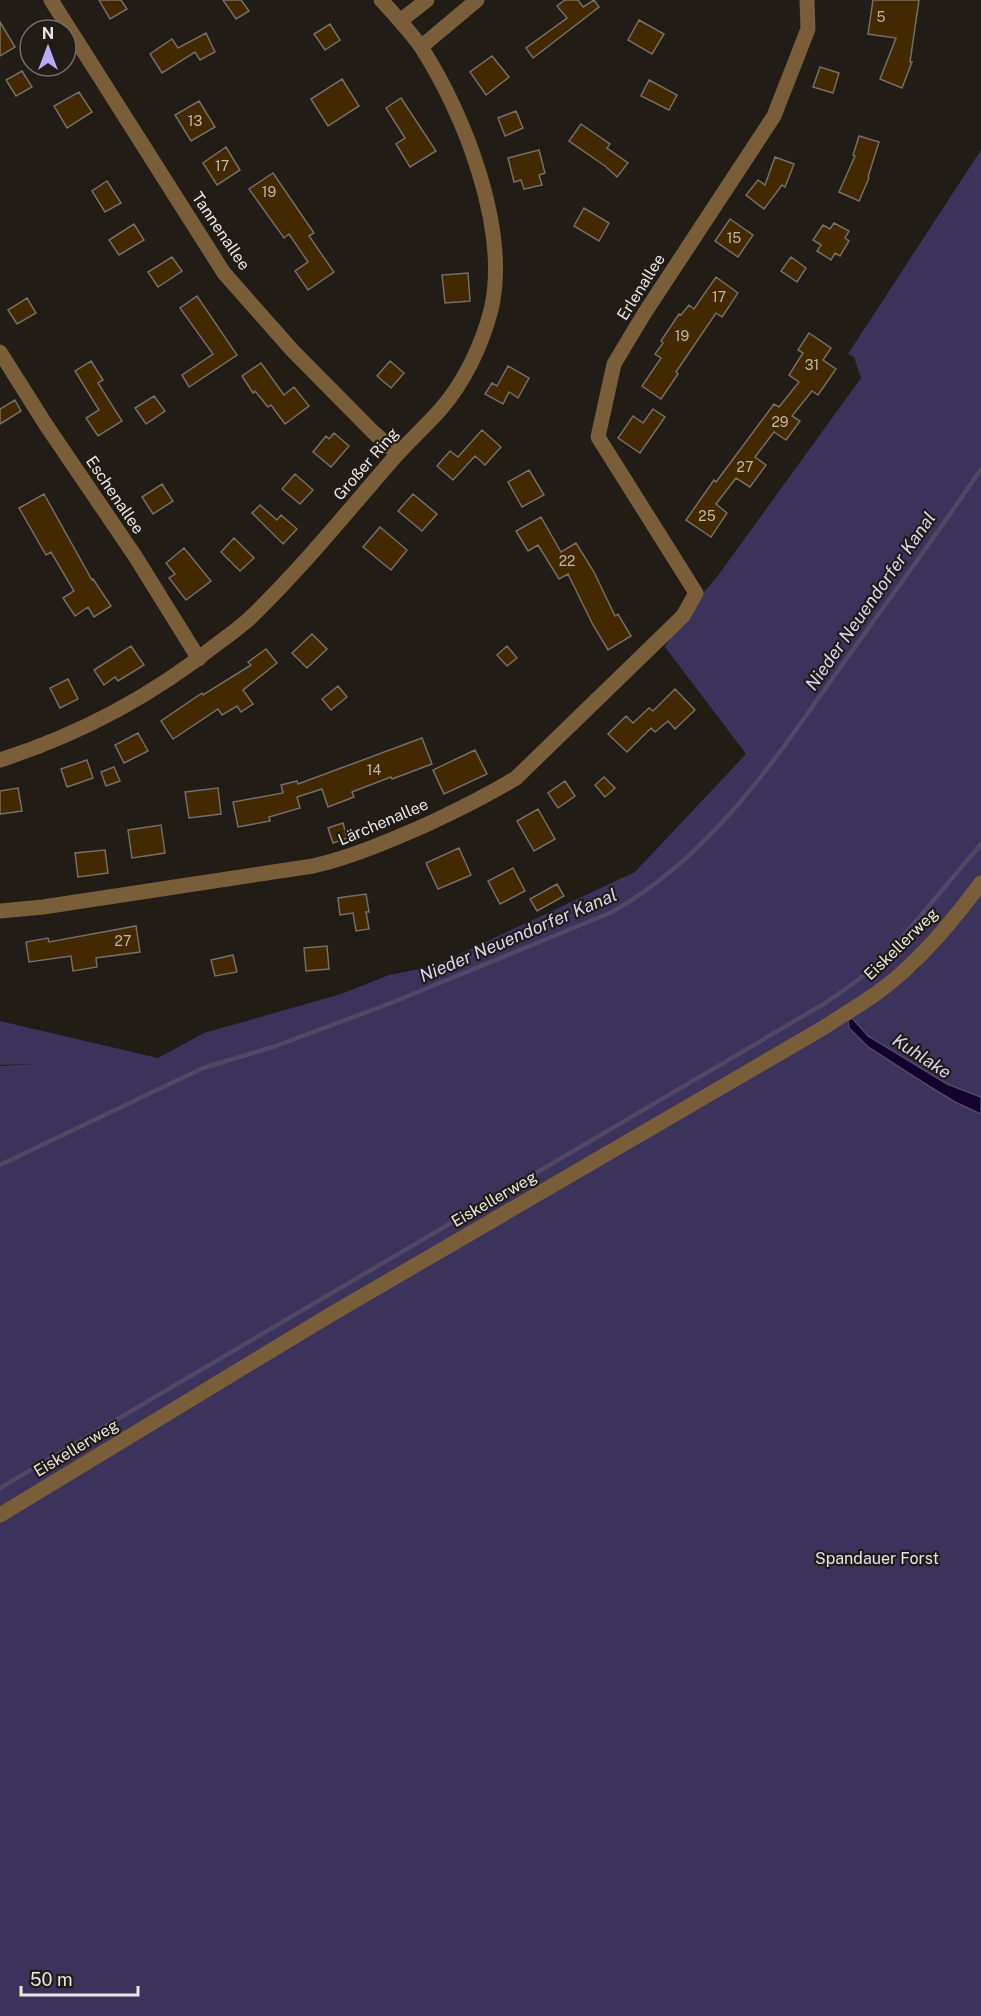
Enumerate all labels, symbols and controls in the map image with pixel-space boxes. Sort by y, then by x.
house number: 5 [877,9,886,25]
north arrow [18,18,78,78]
text: N [42,24,54,43]
house number: 13 [188,113,202,129]
house number: 17 [215,158,229,174]
house number: 19 [262,184,276,200]
street label: Tannenallee [188,188,254,274]
house number: 15 [727,230,741,246]
street label: Erlenallee [613,250,669,324]
house number: 17 [712,289,726,305]
house number: 19 [675,328,689,344]
house number: 31 [805,357,819,373]
house number: 29 [771,414,789,430]
street label: Großer Ring [329,424,403,504]
street label: Eschenallee [82,452,148,538]
house number: 27 [737,459,753,475]
house number: 25 [698,508,716,524]
water label: Nieder Neuendorfer Kanal [800,508,940,694]
house number: 22 [559,553,575,569]
house number: 14 [367,762,381,778]
street label: Lärchenallee [335,794,431,850]
water label: Nieder Neuendorfer Kanal [416,884,620,986]
street label: Eiskellerweg [860,904,942,984]
house number: 27 [115,933,131,949]
water label: Kuhlake [889,1029,955,1083]
street label: Eiskellerweg [448,1167,540,1231]
street label: Eiskellerweg [30,1415,122,1481]
park label: Spandauer Forst [815,1549,939,1568]
scale bar [21,1959,138,1997]
text: 50 m [30,1969,73,1990]

